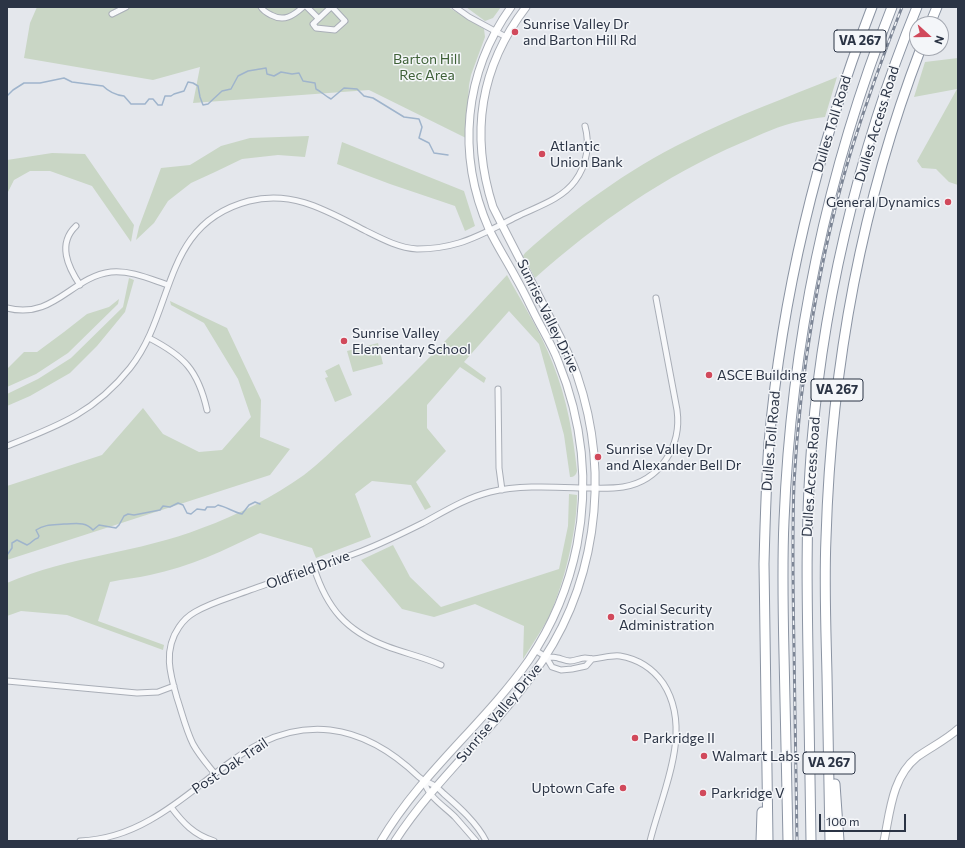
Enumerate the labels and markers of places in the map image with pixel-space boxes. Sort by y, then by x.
place label: Sunrise Valley Dr and Barton Hill Rd [523,16,637,48]
marker: Sunrise Valley Dr and Barton Hill Rd [510,27,520,37]
place label: Atlantic Union Bank [550,138,623,170]
marker: Atlantic Union Bank [537,149,547,159]
place label: General Dynamics [826,194,940,210]
marker: General Dynamics [943,197,953,207]
place label: Sunrise Valley Elementary School [352,325,471,358]
marker: Sunrise Valley Elementary School [339,336,349,346]
place label: ASCE Building [717,367,807,383]
marker: ASCE Building [704,370,714,380]
place label: Sunrise Valley Dr and Alexander Bell Dr [606,441,741,474]
marker: Sunrise Valley Dr and Alexander Bell Dr [593,452,603,462]
place label: Social Security Administration [619,601,714,634]
marker: Social Security Administration [606,612,616,622]
place label: Parkridge II [643,730,715,746]
marker: Parkridge II [630,733,640,743]
place label: Walmart Labs [712,748,800,764]
marker: Walmart Labs [699,751,709,761]
place label: Uptown Cafe [531,780,615,796]
marker: Uptown Cafe [618,783,628,793]
place label: Parkridge V [711,785,785,801]
marker: Parkridge V [698,788,708,798]

